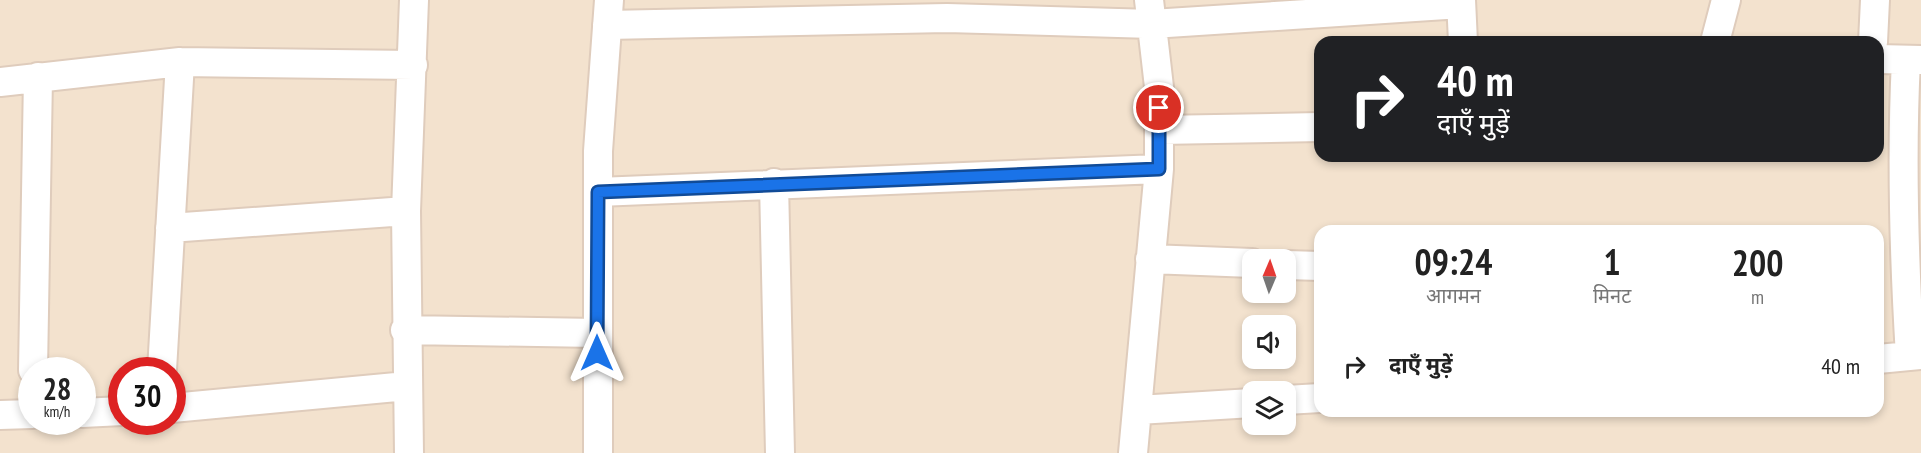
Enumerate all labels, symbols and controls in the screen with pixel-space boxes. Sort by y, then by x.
text: 40 m [1437,53,1514,108]
icon: right [1338,60,1416,138]
pin [1133,82,1184,133]
icon: arrive [1142,91,1175,124]
text: दाएँ मुड़ें [1437,106,1510,140]
text: 09:24 [1415,238,1492,285]
text: 1 [1603,238,1621,285]
text: 200 [1732,239,1783,286]
north arrow [1242,249,1296,303]
map controls [1242,249,1296,435]
text: आगमन [1426,283,1481,309]
text: मिनट [1593,283,1631,309]
text: m [1751,284,1764,310]
button: sound [1242,315,1296,369]
position arrow [565,321,629,385]
icon: right [1338,350,1371,383]
text: दाएँ मुड़ें [1389,351,1453,379]
text: 40 m [1821,352,1860,380]
speed limit sign: 30 [108,357,186,435]
text: 28 [43,369,71,408]
button: layers [1242,381,1296,435]
text: km/h [44,402,70,421]

